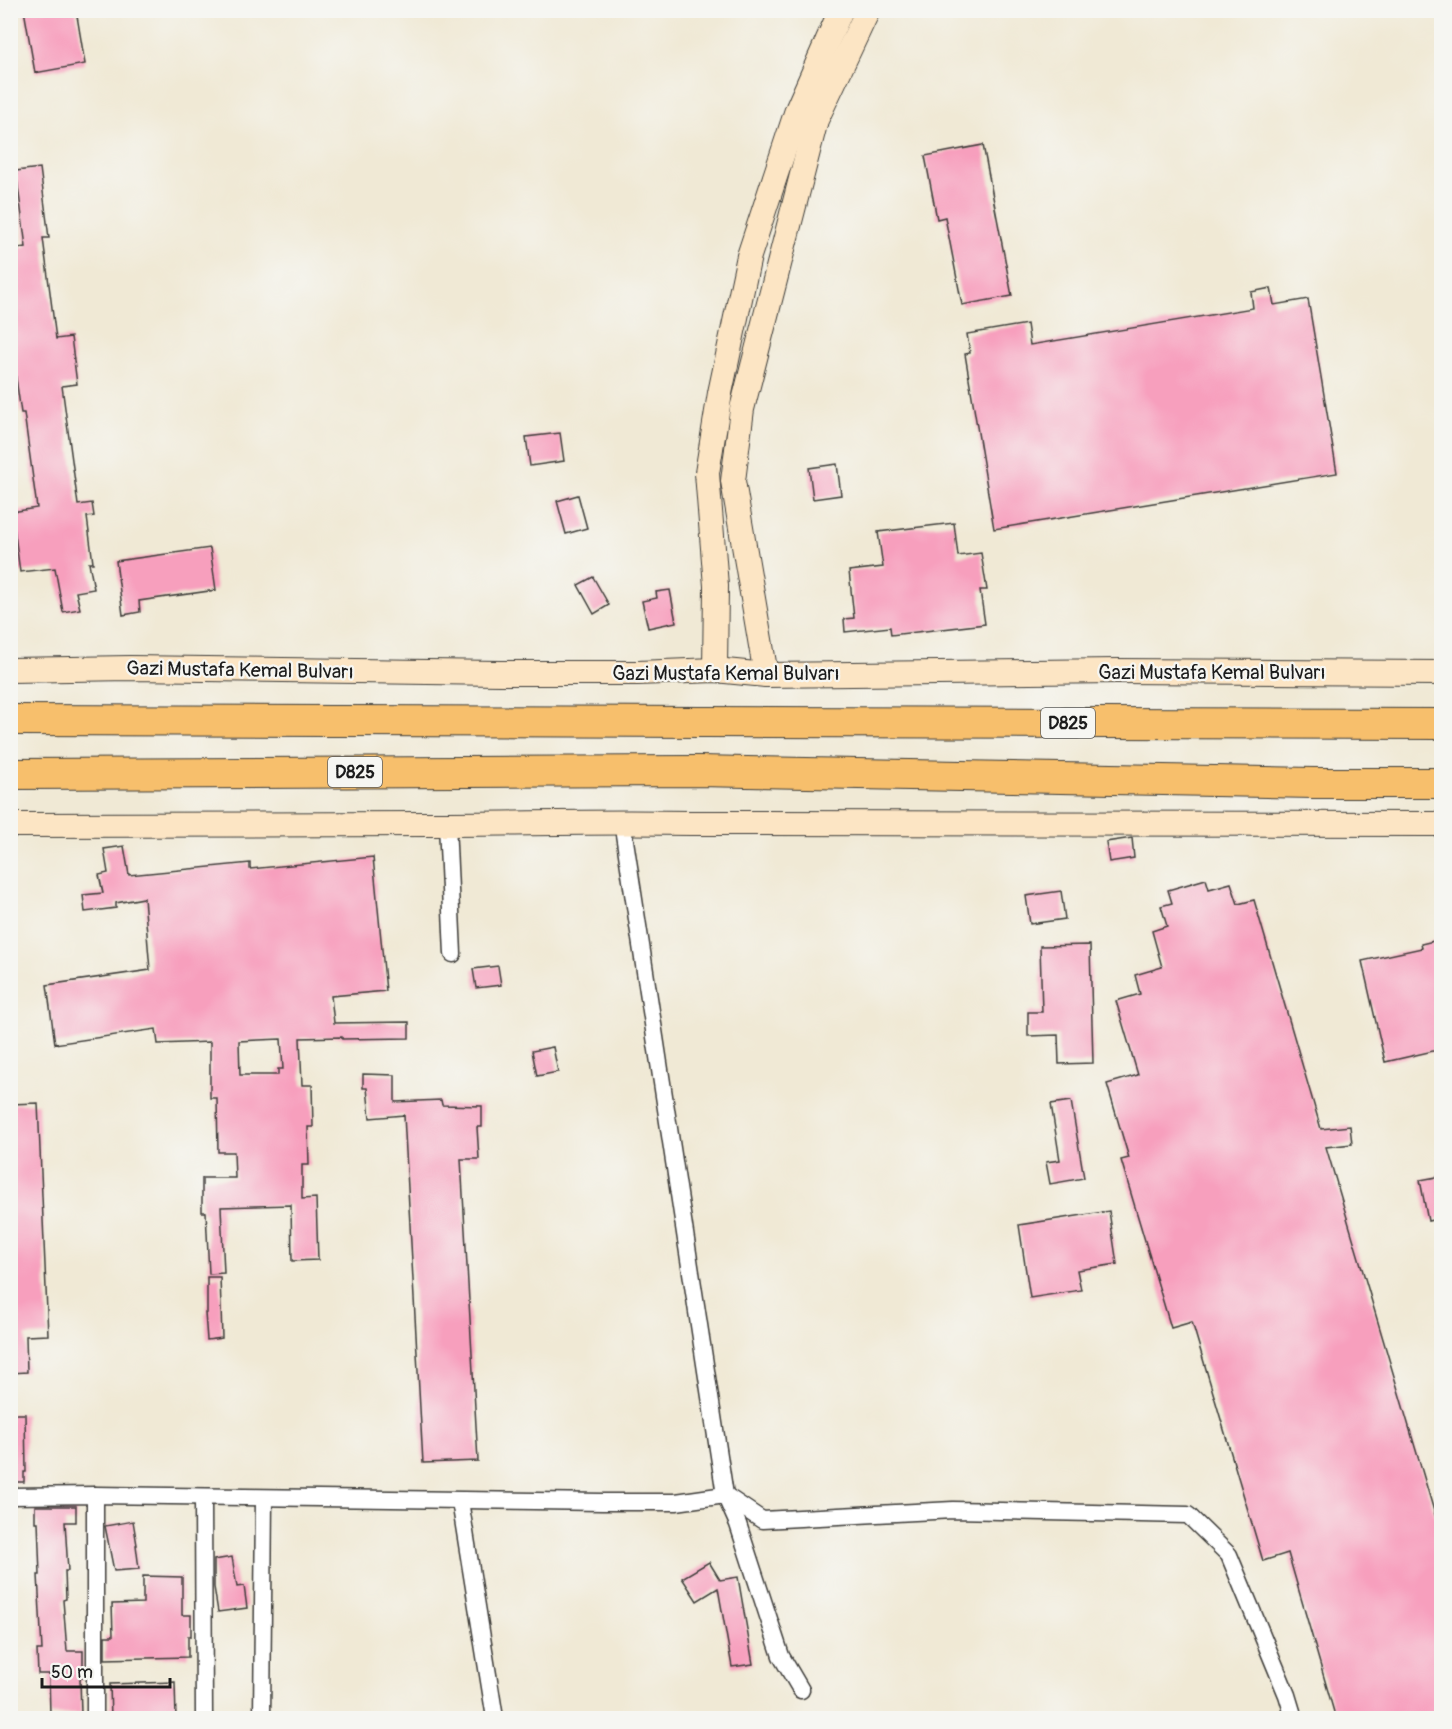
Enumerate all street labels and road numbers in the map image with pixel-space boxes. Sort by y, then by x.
street label: Gazi Mustafa Kemal Bulvarı [126,656,354,684]
street label: Gazi Mustafa Kemal Bulvarı [1098,660,1326,685]
street label: Gazi Mustafa Kemal Bulvarı [612,661,840,686]
road number: D825 [1041,708,1095,738]
road number: D825 [328,757,382,787]

